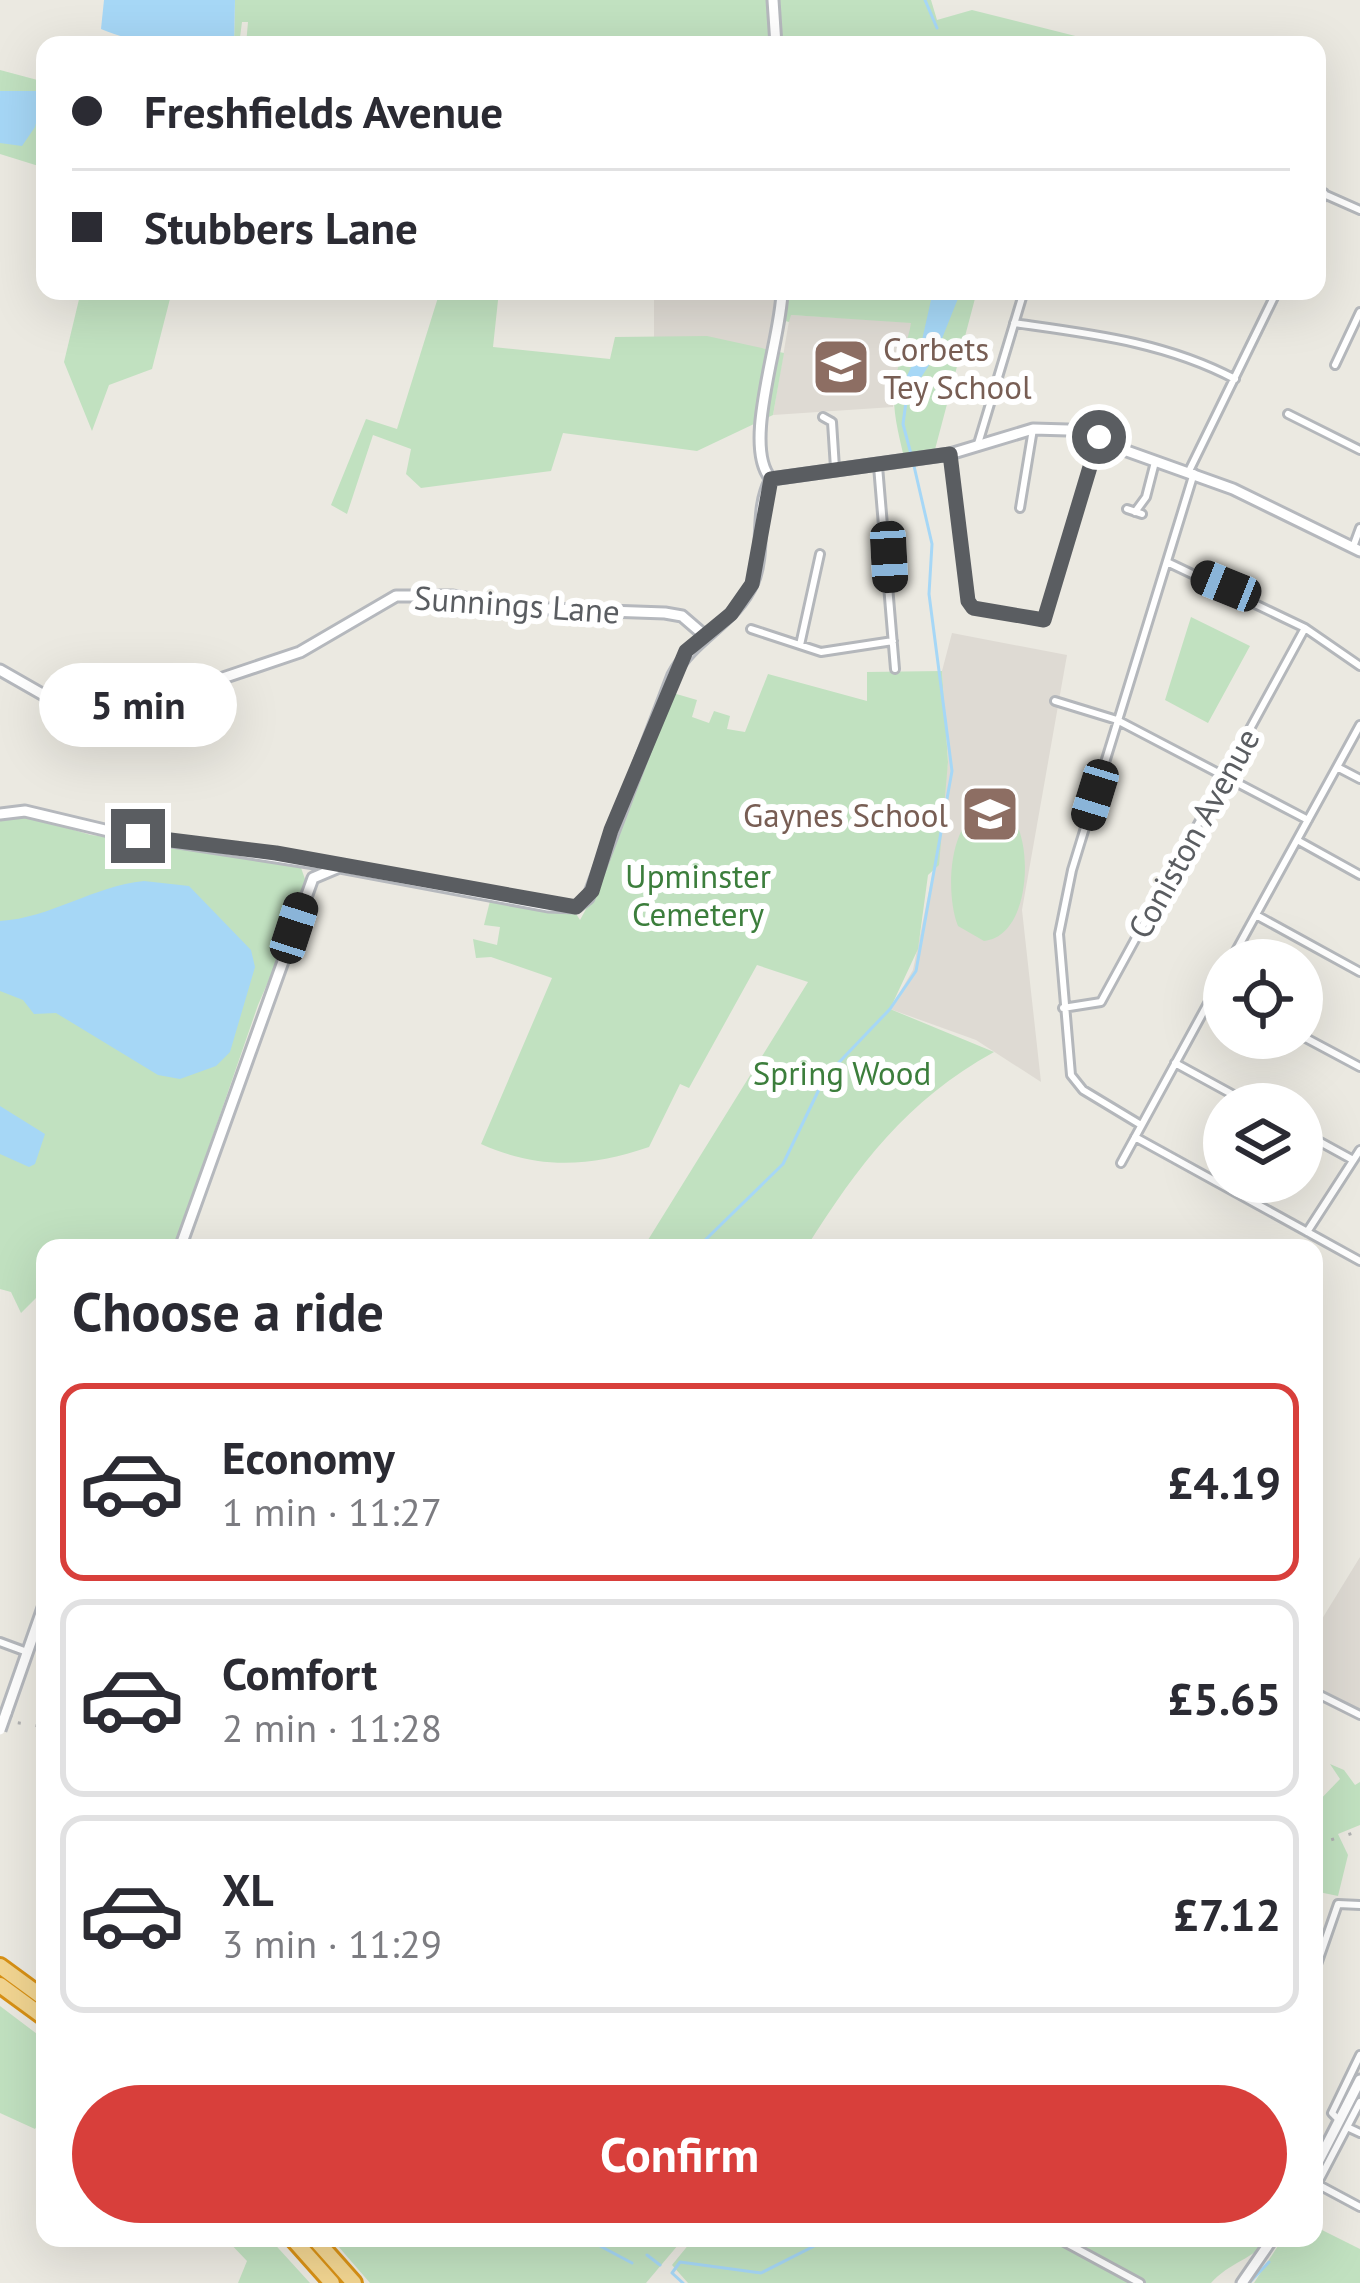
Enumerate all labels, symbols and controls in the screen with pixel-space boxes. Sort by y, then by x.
text: Freshfields Avenue [144,82,503,140]
text: Stubbers Lane [144,198,418,256]
place label: Corbets Tey School [883,327,1032,408]
school or university icon: Corbets Tey School [810,336,872,398]
route start [1072,410,1126,464]
car [869,520,909,594]
car [1186,556,1266,616]
street label: Sunnings Lane [413,575,621,633]
callout: 5 min [39,662,237,746]
text: 5 min [90,679,186,730]
street label: Coniston Avenue [1118,720,1268,946]
car [1067,755,1123,835]
school or university icon: Gaynes School [959,783,1021,845]
place label: Gaynes School [743,793,948,836]
route end [111,809,165,863]
park label: Upminster Cemetery [625,854,771,935]
car [266,888,322,968]
map controls [1203,939,1323,1203]
button: locate [1203,939,1323,1059]
park label: Spring Wood [753,1051,931,1094]
button: layers [1203,1083,1323,1203]
text: Choose a ride [72,1276,384,1346]
icon: car [78,1428,186,1536]
text: Economy [222,1428,395,1486]
text: £4.19 [1168,1453,1281,1511]
text: 1 min · 11:27 [222,1486,442,1537]
icon: car [78,1644,186,1752]
text: Comfort [222,1644,377,1702]
text: £5.65 [1168,1669,1281,1727]
text: 2 min · 11:28 [222,1702,442,1753]
icon: car [78,1860,186,1968]
text: XL [222,1860,274,1918]
text: £7.12 [1173,1885,1281,1943]
text: 3 min · 11:29 [222,1918,442,1969]
button: Confirm [72,2085,1287,2223]

